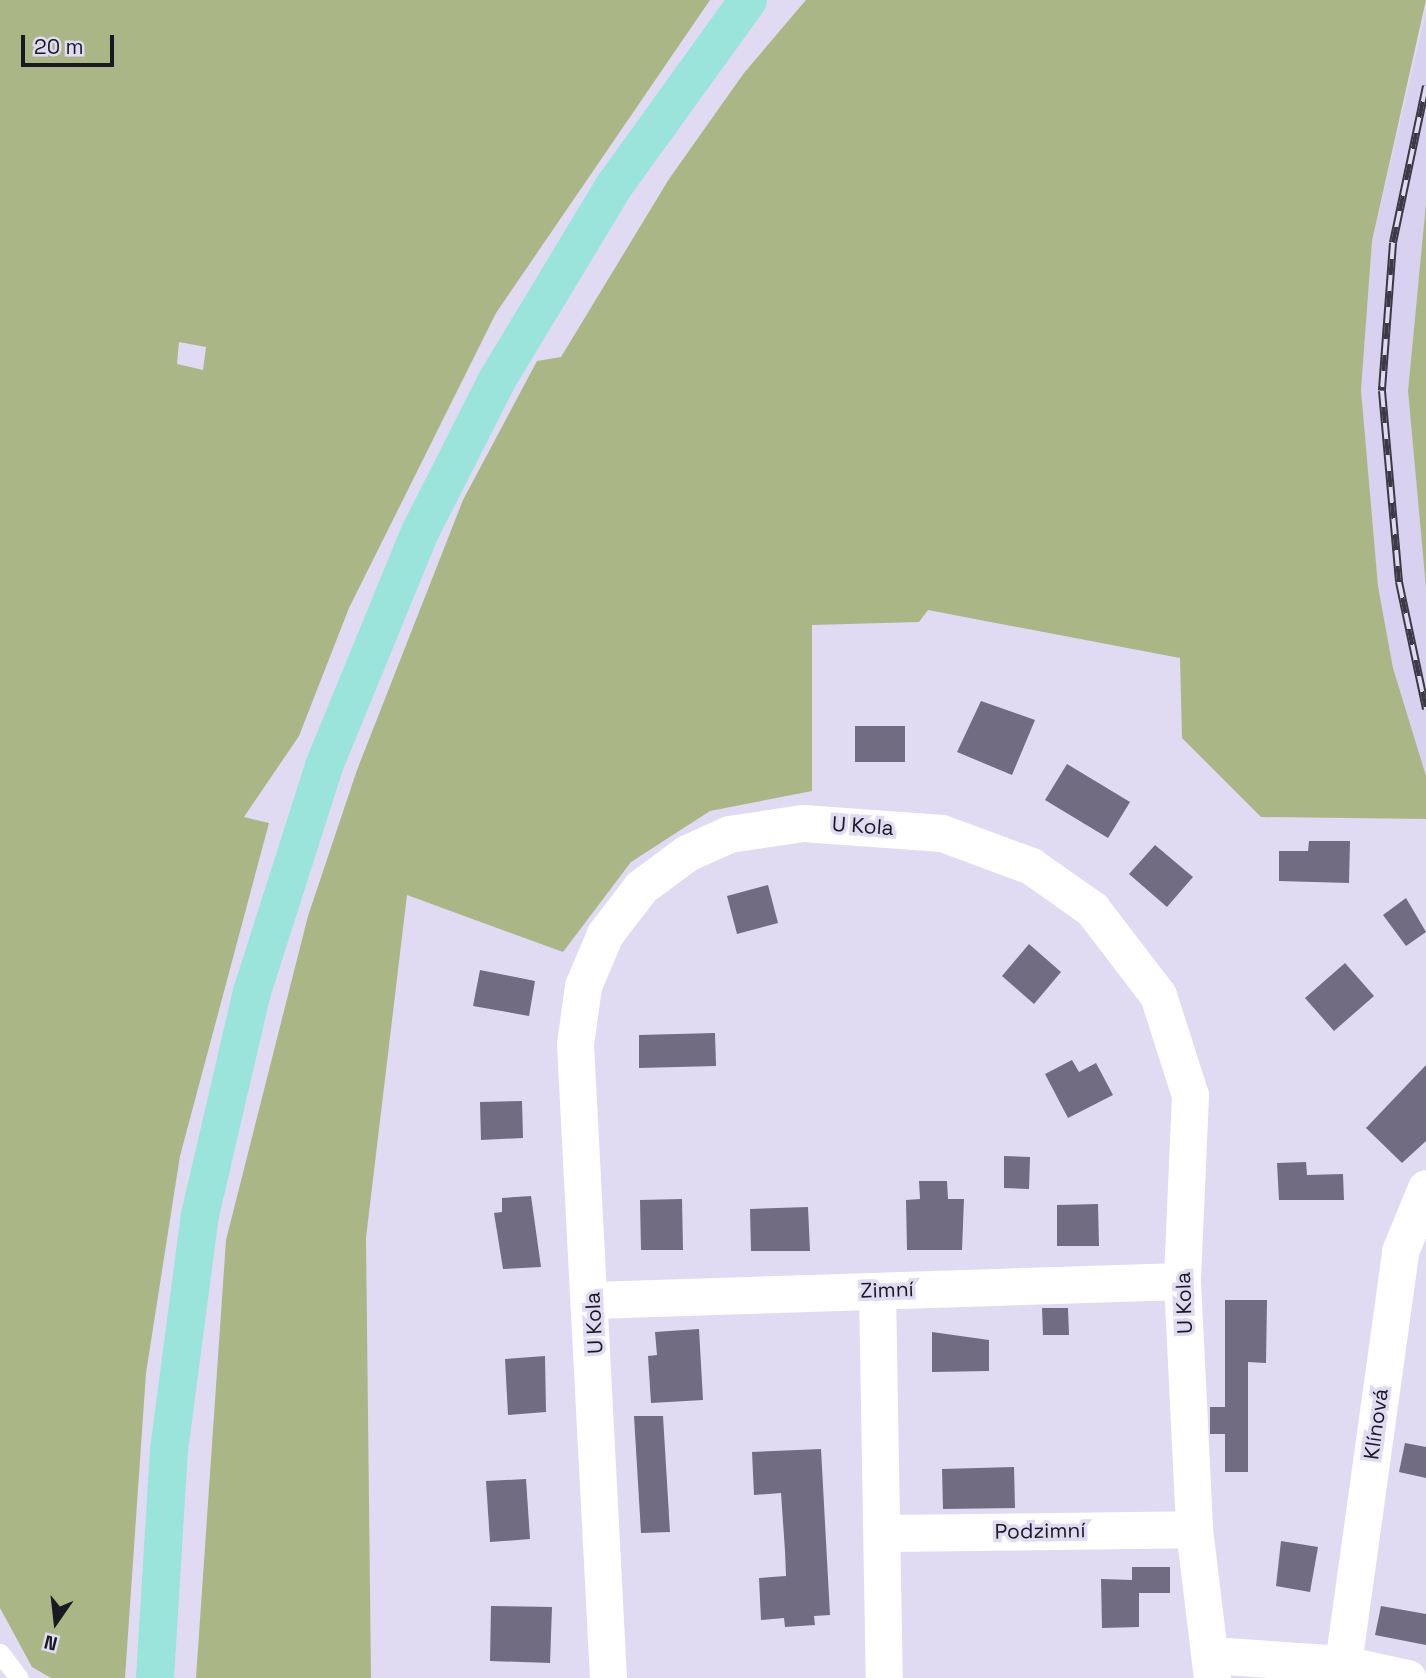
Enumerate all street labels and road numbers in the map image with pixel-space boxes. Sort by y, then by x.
street label: U Kola [831,811,895,841]
street label: U Kola [1170,1272,1198,1334]
street label: Zimní [860,1276,914,1304]
street label: U Kola [580,1291,608,1355]
street label: Klínová [1359,1387,1393,1461]
street label: Podzimní [994,1518,1086,1544]

